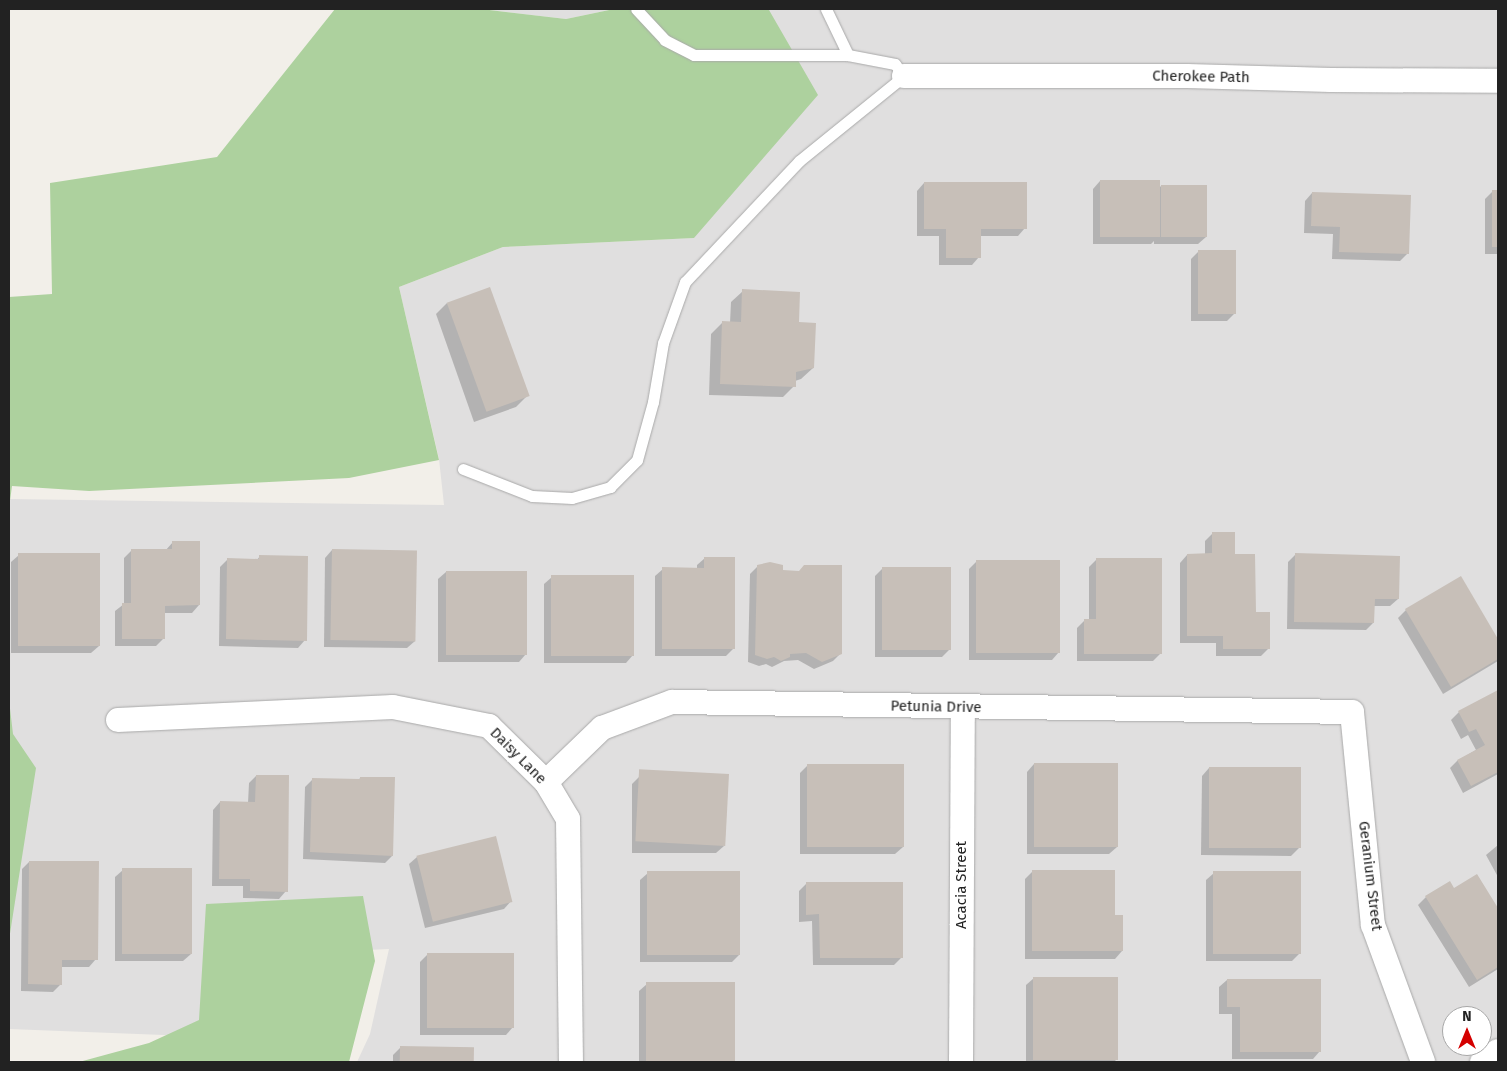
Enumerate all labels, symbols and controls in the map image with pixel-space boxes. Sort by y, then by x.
street label: Cherokee Path [1152,67,1250,87]
street label: Petunia Drive [890,697,982,717]
street label: Daisy Lane [486,724,550,788]
street label: Geranium Street [1354,820,1386,932]
street label: Acacia Street [953,841,971,929]
north arrow [1442,1006,1492,1056]
text: N [1462,1008,1472,1025]

